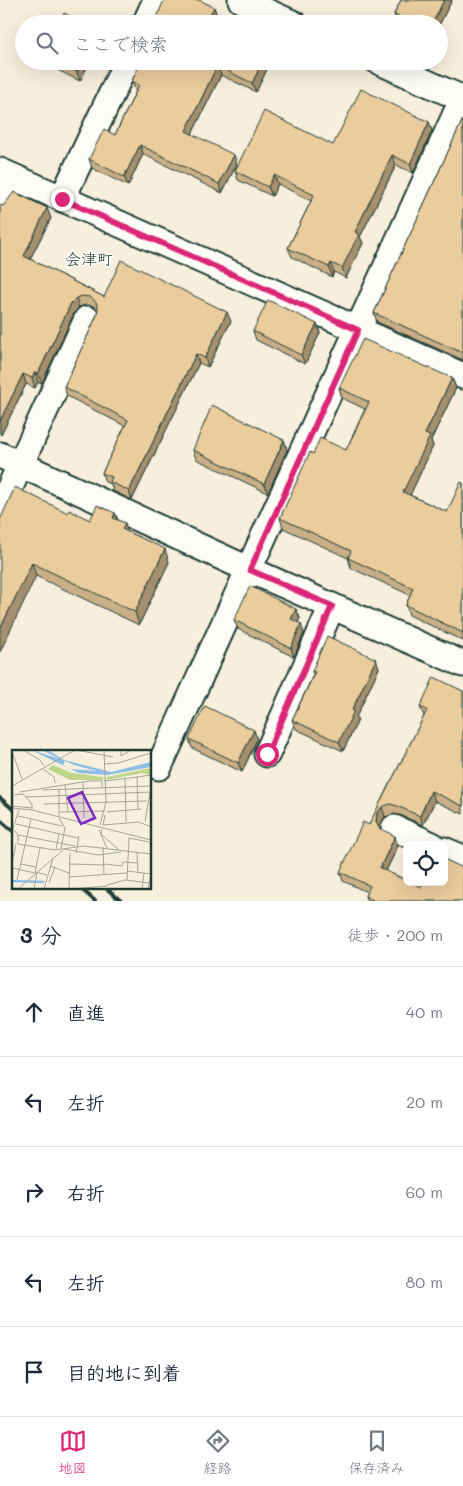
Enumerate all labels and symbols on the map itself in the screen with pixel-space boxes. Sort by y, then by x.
route end [51,188,74,211]
district label: 会津町 [65,248,113,269]
route start [256,743,279,766]
inset map [12,750,151,888]

